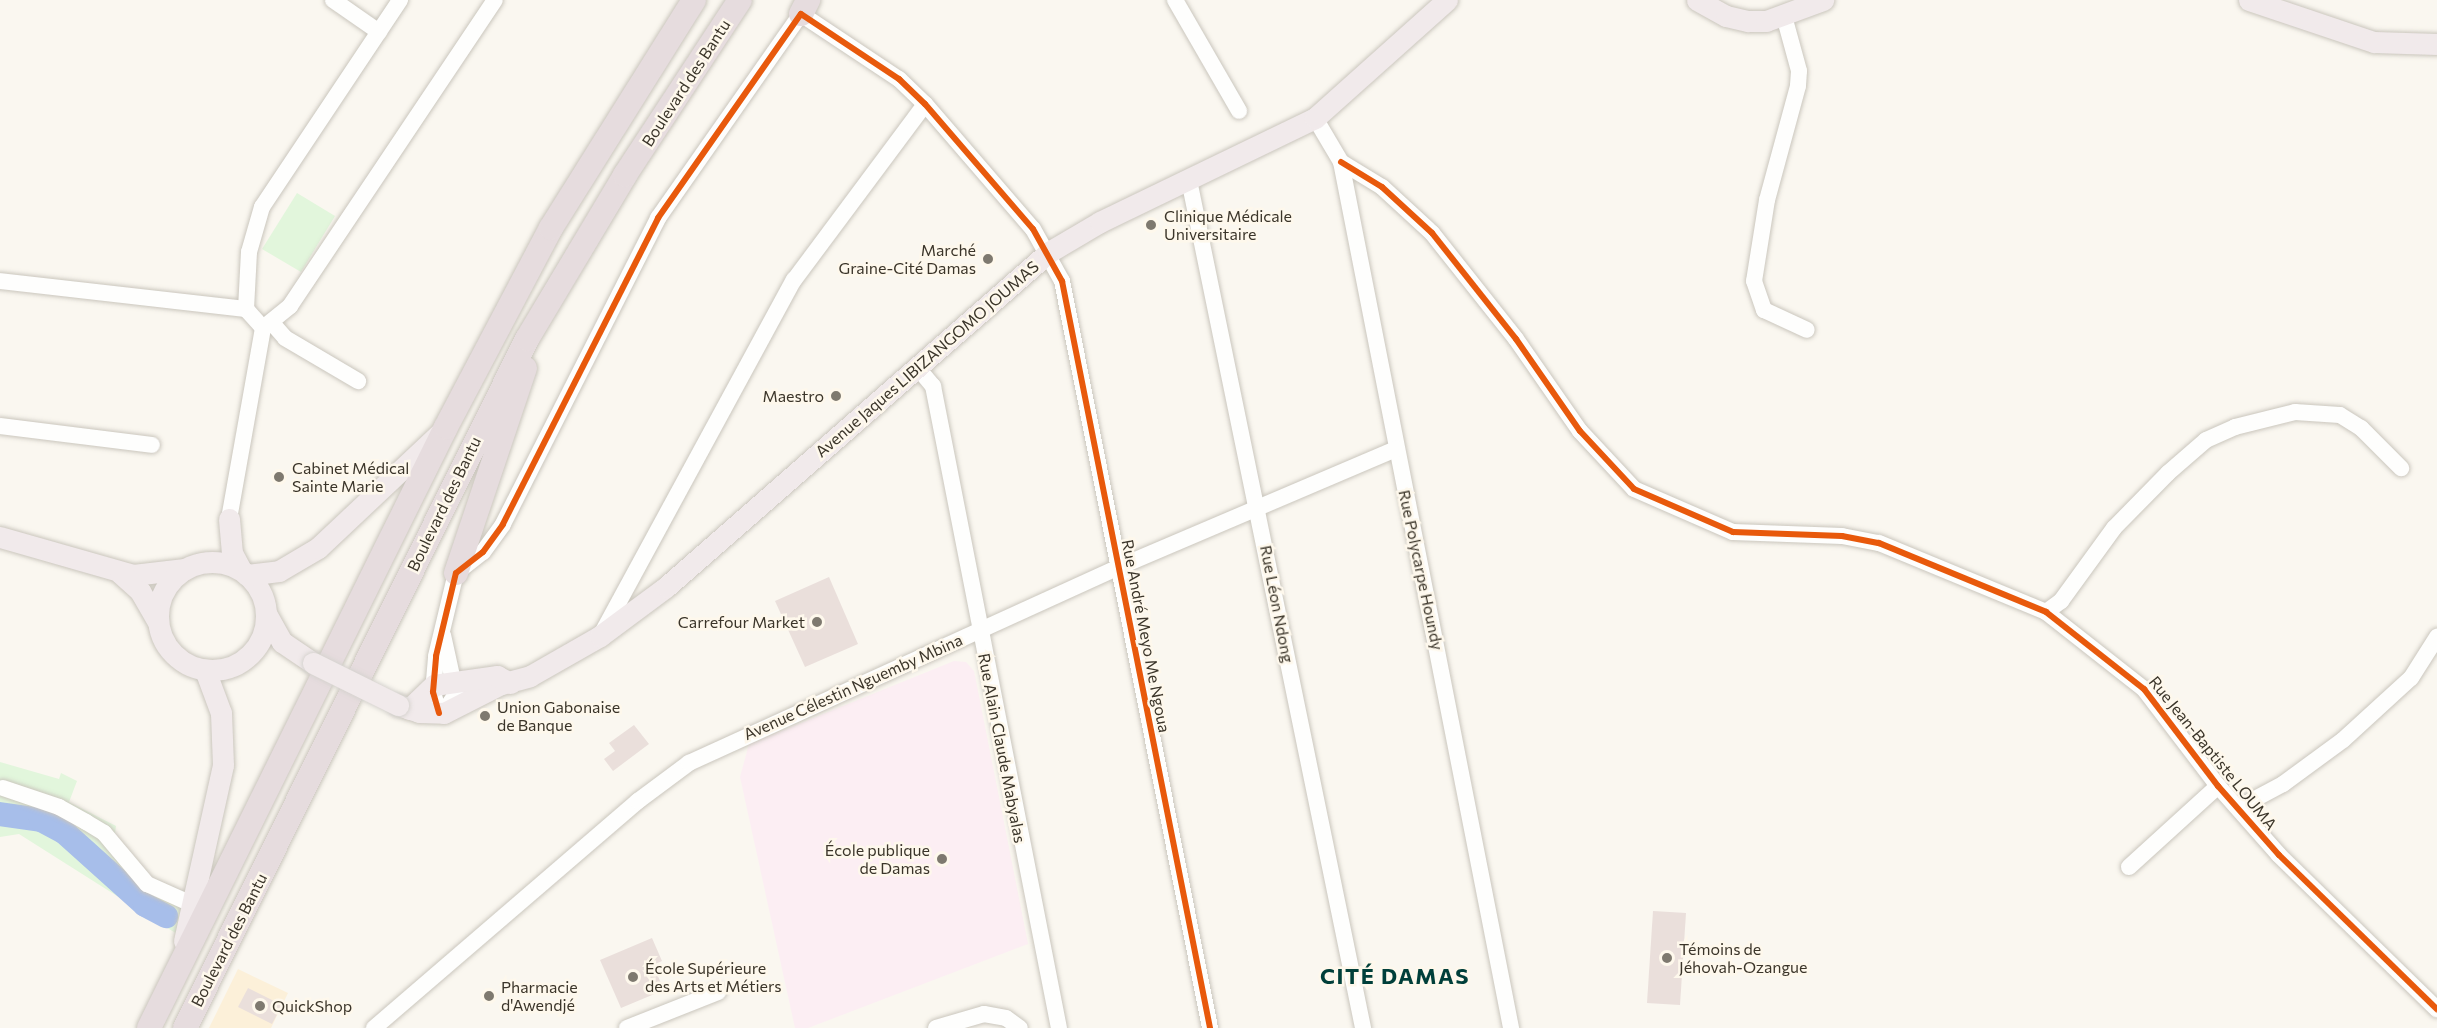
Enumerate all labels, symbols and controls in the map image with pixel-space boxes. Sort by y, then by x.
street label: Boulevard des Bantu [638,16,734,150]
place label: Clinique Médicale Universitaire [1164,206,1292,244]
marker: Clinique Médicale Universitaire [1142,216,1160,234]
place label: Marché Graine-Cité Damas [838,240,976,278]
marker: Marché Graine-Cité Damas [981,252,995,266]
street label: Avenue Jaques LIBIZANGOMO JOUMAS [811,257,1043,461]
place label: Maestro [763,386,824,406]
marker: Maestro [829,389,843,403]
street label: Boulevard des Bantu [403,434,485,574]
place label: Cabinet Médical Sainte Marie [292,458,409,496]
marker: Cabinet Médical Sainte Marie [270,468,288,486]
street label: Rue Polycarpe Houndy [1395,488,1447,652]
street label: Rue André Meyo Me Ngoua [1118,538,1174,734]
street label: Rue Léon Ndong [1256,544,1298,664]
place label: Carrefour Market [678,612,805,632]
marker: Carrefour Market [810,615,824,629]
street label: Avenue Célestin Nguemby Mbina [741,630,965,744]
street label: Rue Alain Claude Mabyalas [974,651,1030,845]
street label: Rue Jean-Baptiste LOUMA [2145,672,2281,834]
place label: Union Gabonaise de Banque [497,697,620,735]
marker: Union Gabonaise de Banque [478,709,492,723]
place label: École publique de Damas [825,840,930,878]
marker: École publique de Damas [935,852,949,866]
street label: Boulevard des Bantu [187,870,271,1010]
place label: Témoins de Jéhovah-Ozangue [1679,939,1807,977]
marker: Témoins de Jéhovah-Ozangue [1660,951,1674,965]
place label: École Supérieure des Arts et Métiers [645,958,781,996]
district label: CITÉ DAMAS [1320,963,1470,989]
marker: École Supérieure des Arts et Métiers [626,970,640,984]
place label: Pharmacie d'Awendjé [501,977,578,1015]
marker: Pharmacie d'Awendjé [482,989,496,1003]
place label: QuickShop [272,996,352,1016]
marker: QuickShop [253,999,267,1013]

